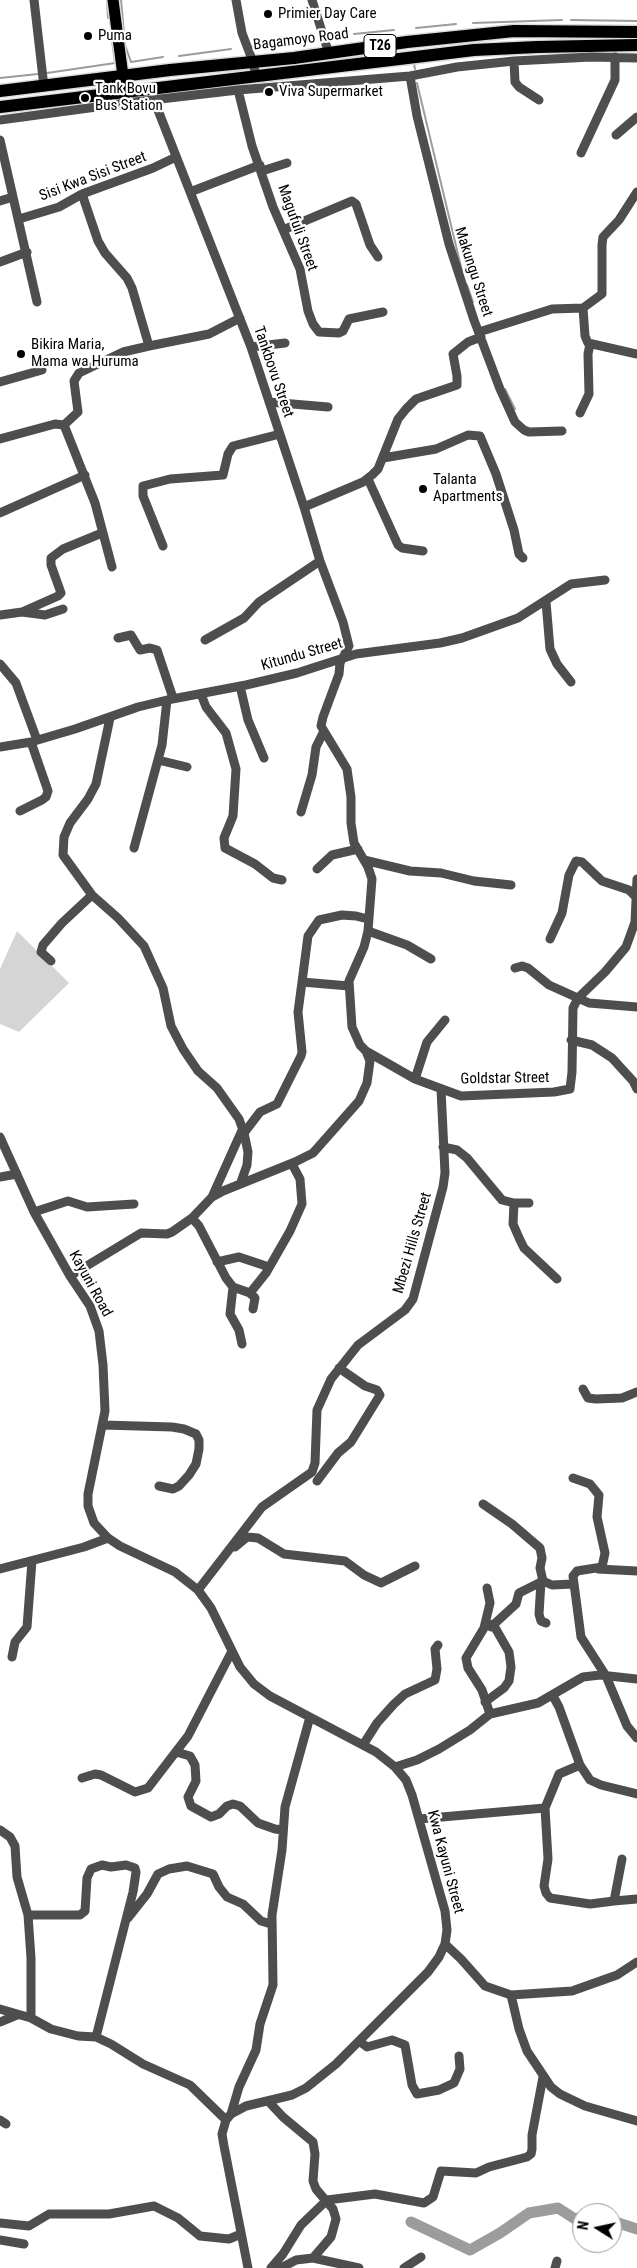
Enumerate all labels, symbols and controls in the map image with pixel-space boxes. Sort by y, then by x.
place label: Primier Day Care [278,5,377,23]
marker: Primier Day Care [262,8,274,20]
street label: Bagamoyo Road [252,25,350,55]
place label: Puma [98,27,132,45]
marker: Puma [82,30,94,42]
road number: T26 [364,34,396,58]
place label: Tank Bovu Bus Station [95,80,163,115]
place label: Viva Supermarket [279,83,383,101]
marker: Viva Supermarket [263,86,275,98]
marker: Tank Bovu Bus Station [79,92,91,104]
street label: Sisi Kwa Sisi Street [37,148,149,206]
street label: Magufuli Street [273,182,321,274]
street label: Makungu Street [450,225,496,319]
street label: Tankbovu Street [249,324,297,420]
place label: Bikira Maria, Mama wa Huruma [31,336,139,371]
marker: Bikira Maria, Mama wa Huruma [15,348,27,360]
place label: Talanta Apartments [433,471,502,506]
marker: Talanta Apartments [417,483,429,495]
street label: Kitundu Street [259,635,345,675]
street label: Goldstar Street [460,1069,550,1089]
street label: Mbezi Hills Street [390,1190,436,1296]
street label: Kayuni Road [64,1248,116,1320]
street label: Kwa Kayuni Street [423,1808,467,1916]
north arrow [572,2203,622,2253]
text: N [575,2220,592,2231]

